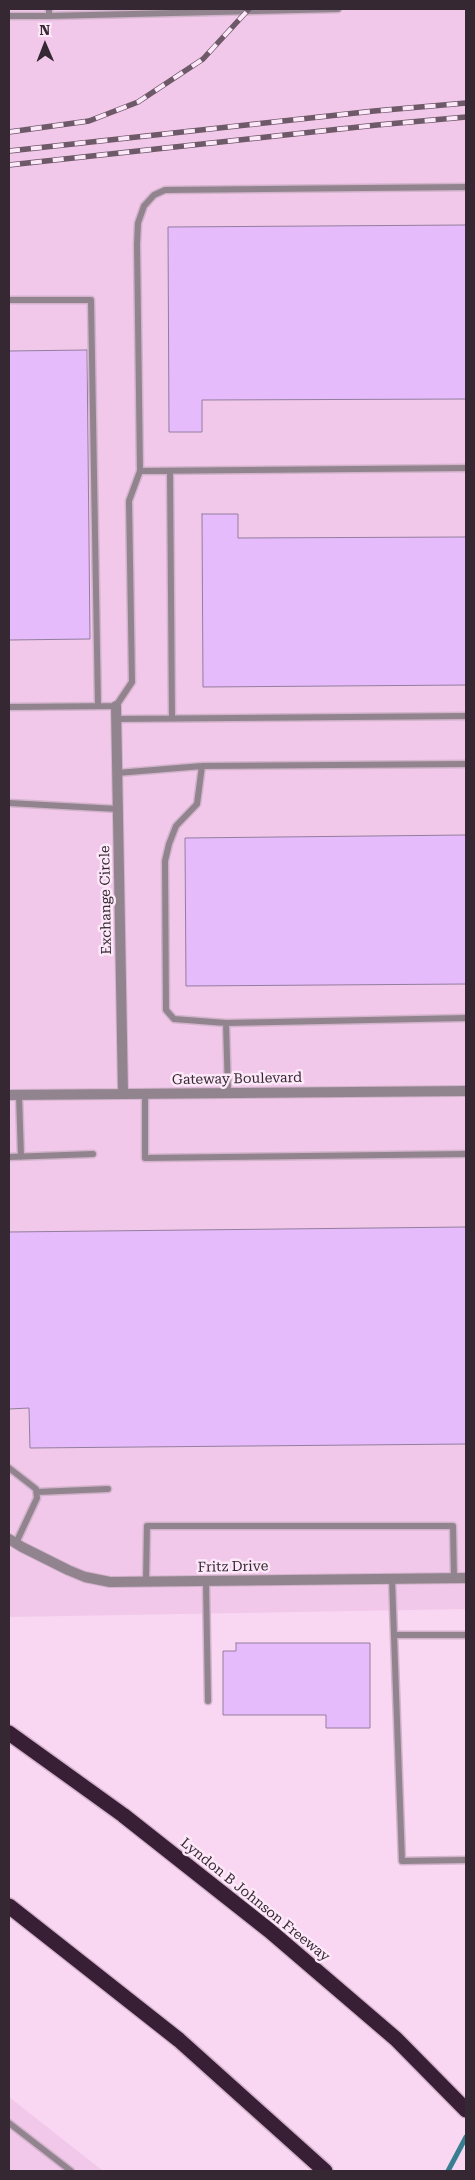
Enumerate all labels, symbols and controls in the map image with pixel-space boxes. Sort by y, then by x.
north arrow [20,20,70,70]
text: N [39,22,50,38]
street label: Exchange Circle [97,845,115,955]
street label: Gateway Boulevard [172,1069,302,1089]
street label: Fritz Drive [198,1558,268,1576]
street label: Lyndon B Johnson Freeway [177,1835,333,1965]

